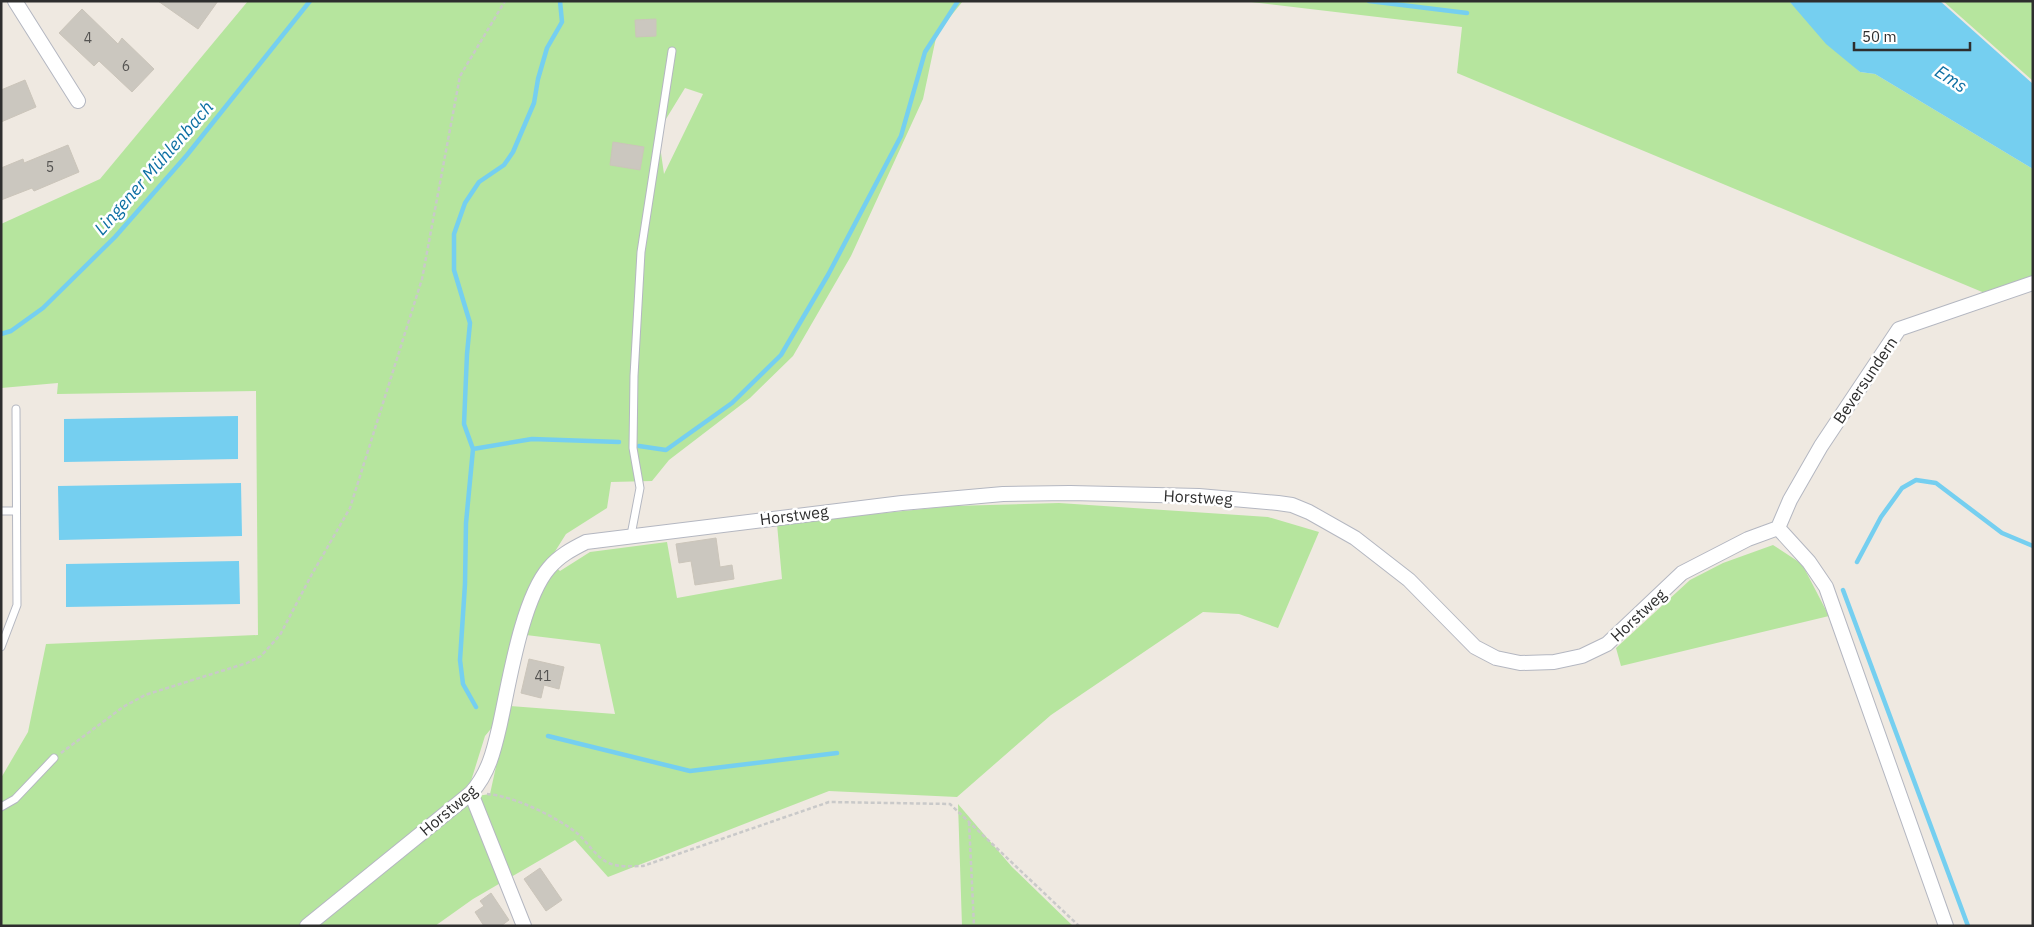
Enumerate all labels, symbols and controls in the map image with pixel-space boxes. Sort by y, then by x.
scale bar [1854,20,1970,52]
text: 50 m [1862,27,1897,46]
house number: 4 [84,29,92,47]
house number: 6 [122,57,130,75]
water label: Ems [1931,60,1972,97]
water label: Lingener Mühlenbach [89,96,218,240]
house number: 5 [46,158,54,176]
street label: Beversundern [1829,333,1901,427]
street label: Horstweg [1163,485,1233,509]
street label: Horstweg [759,501,830,529]
street label: Horstweg [1606,584,1670,646]
house number: 41 [535,667,551,685]
street label: Horstweg [415,780,481,840]

